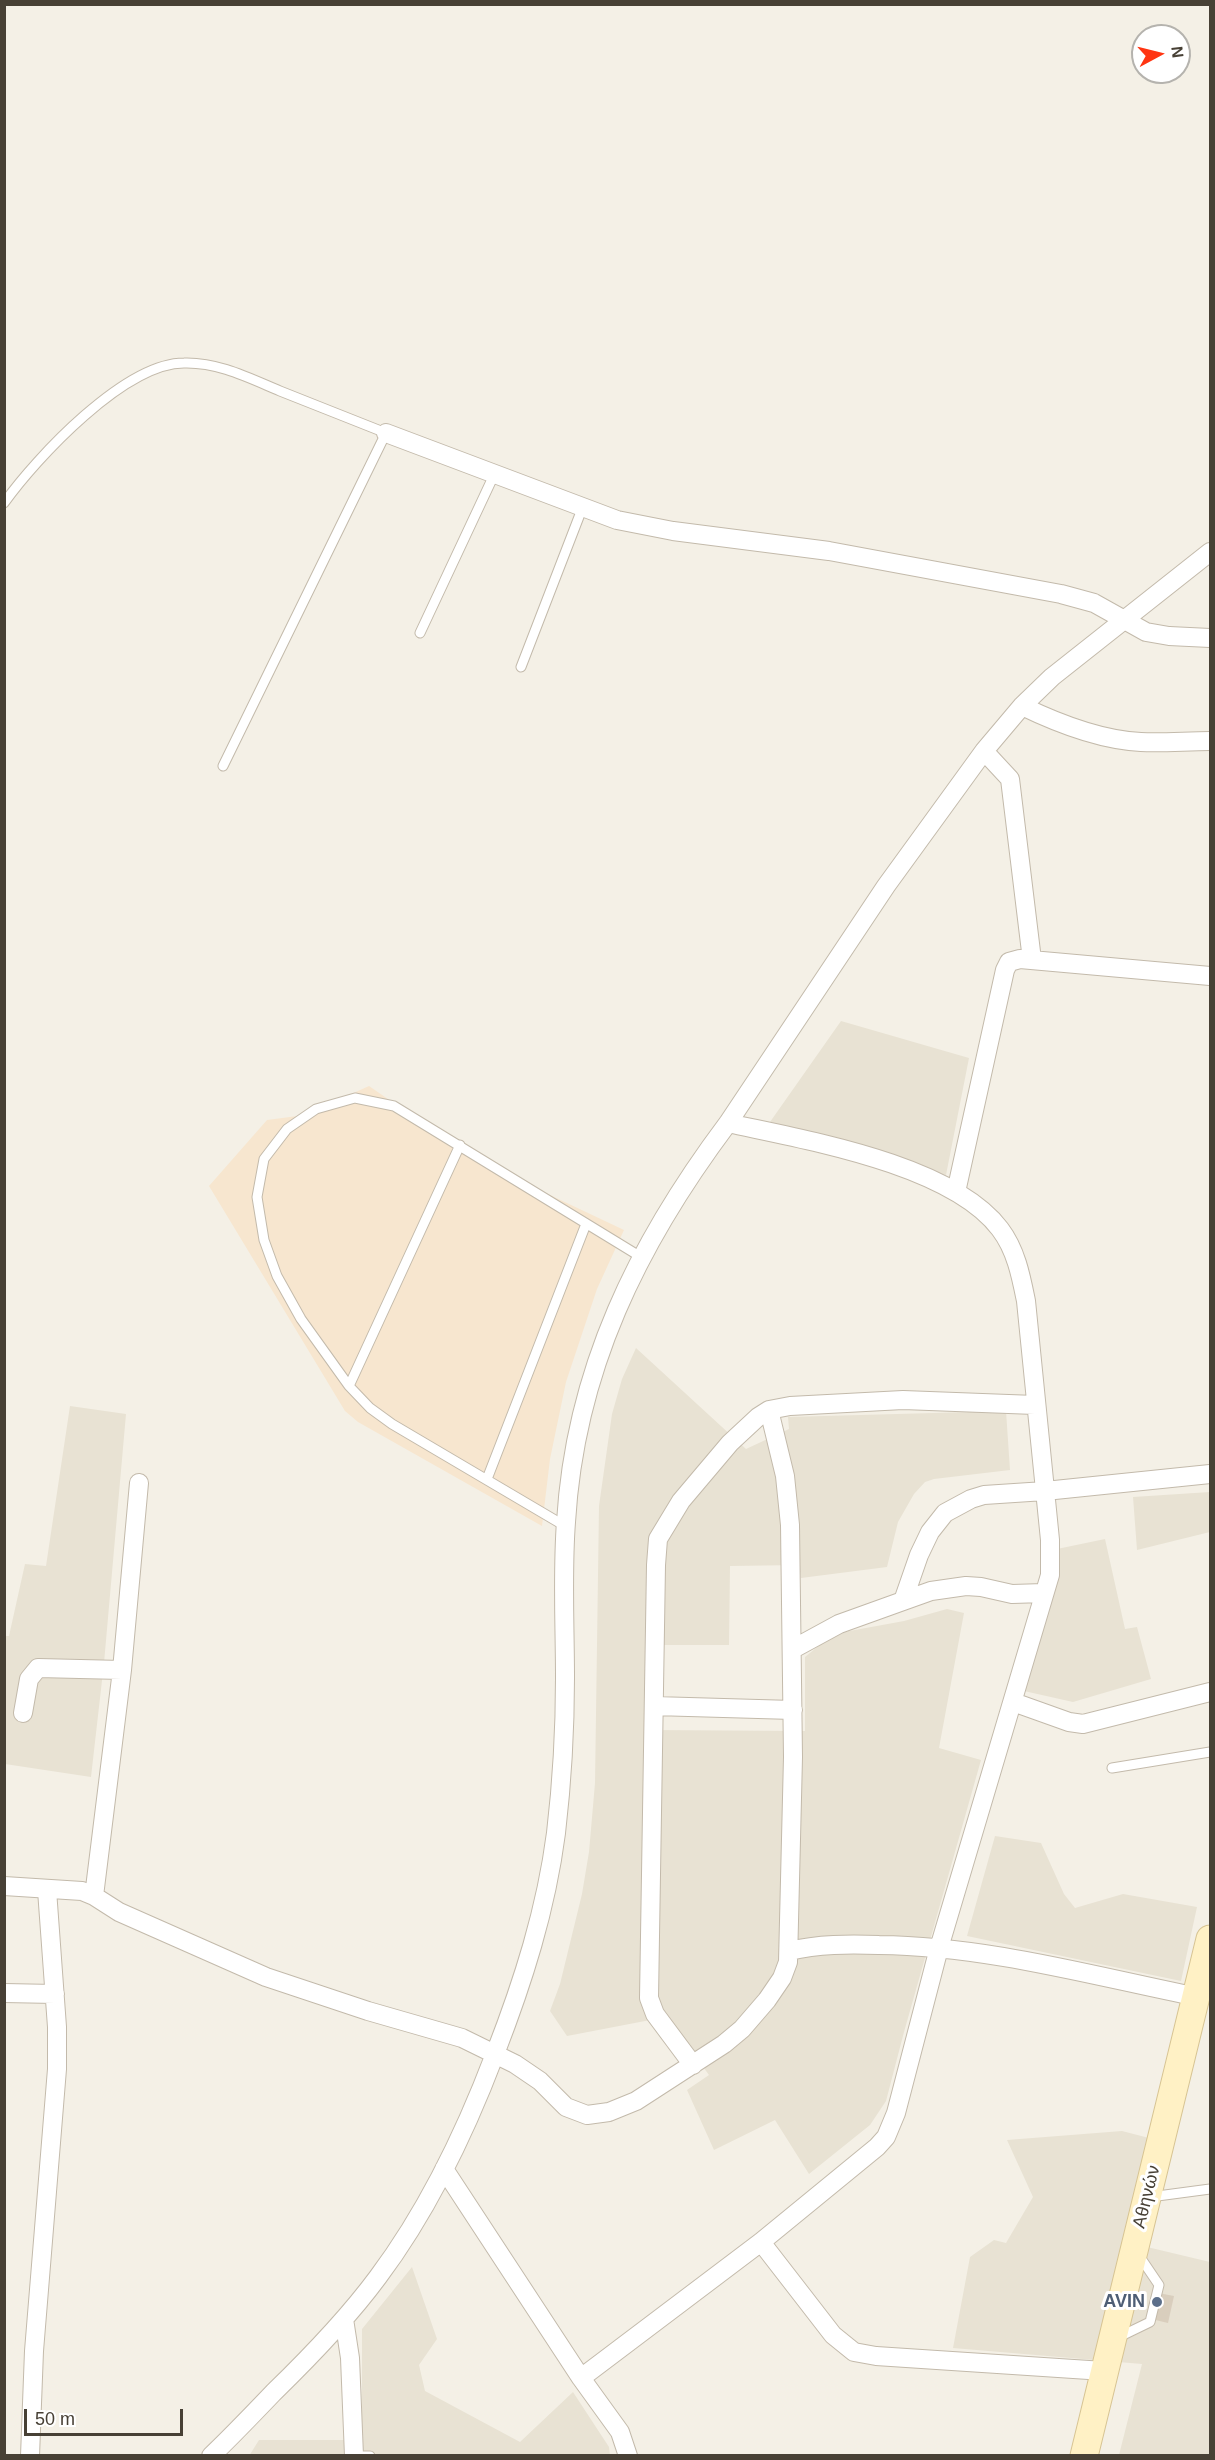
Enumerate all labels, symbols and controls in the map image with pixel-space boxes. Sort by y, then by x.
north arrow [1131,24,1191,84]
text: N [1168,45,1187,59]
street label: Αθηνών [1129,2163,1165,2231]
place label: AVIN [1103,2291,1145,2313]
marker: AVIN [1150,2295,1164,2309]
scale bar [27,2397,186,2435]
text: 50 m [35,2409,75,2429]

